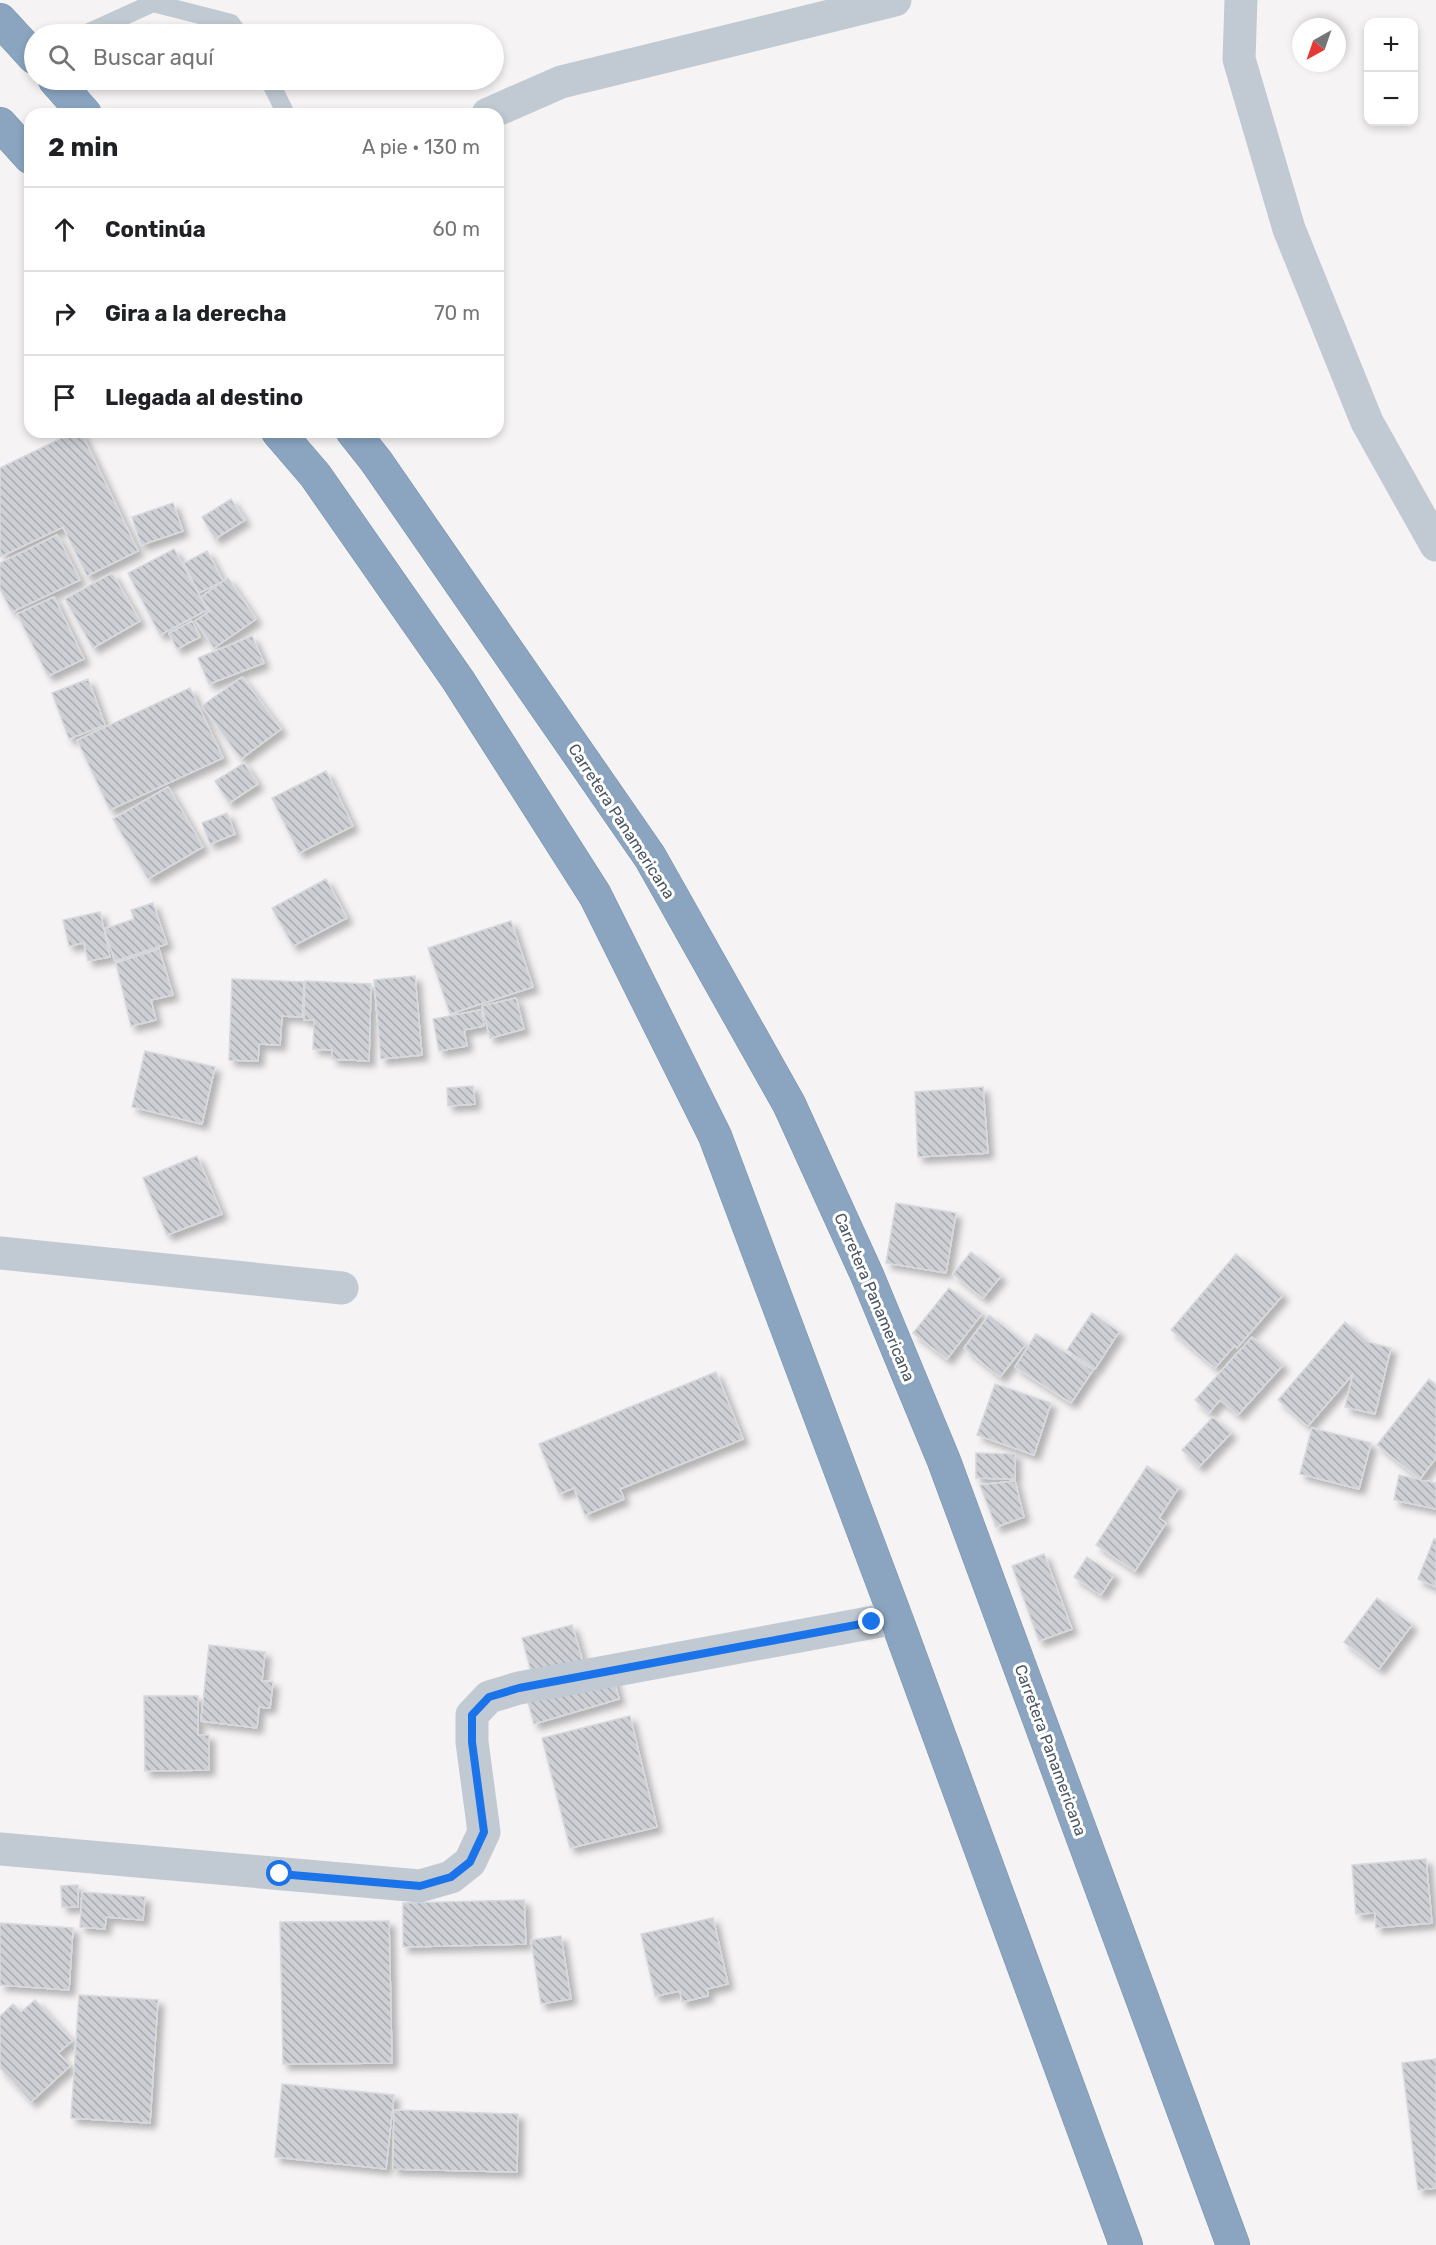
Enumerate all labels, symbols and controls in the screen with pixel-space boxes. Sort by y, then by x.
north arrow [1292,18,1346,72]
map controls [1364,18,1418,126]
button: + [1364,18,1418,72]
search box [24,24,504,90]
icon: search [45,41,78,74]
text: Buscar aquí [93,44,214,71]
button: − [1364,72,1418,126]
text: 2 min [48,132,118,163]
text: A pie · 130 m [362,135,480,159]
icon: ahead [48,213,81,246]
text: Continúa [105,216,206,243]
text: 60 m [433,217,480,241]
icon: right [48,297,81,330]
text: Gira a la derecha [105,300,286,327]
text: 70 m [434,301,480,325]
icon: arrive [48,381,81,414]
text: Llegada al destino [105,384,303,411]
street label: Carretera Panamericana [564,740,679,902]
street label: Carretera Panamericana [830,1210,919,1384]
route end [858,1608,884,1634]
street label: Carretera Panamericana [1011,1662,1090,1839]
route start [266,1860,292,1886]

